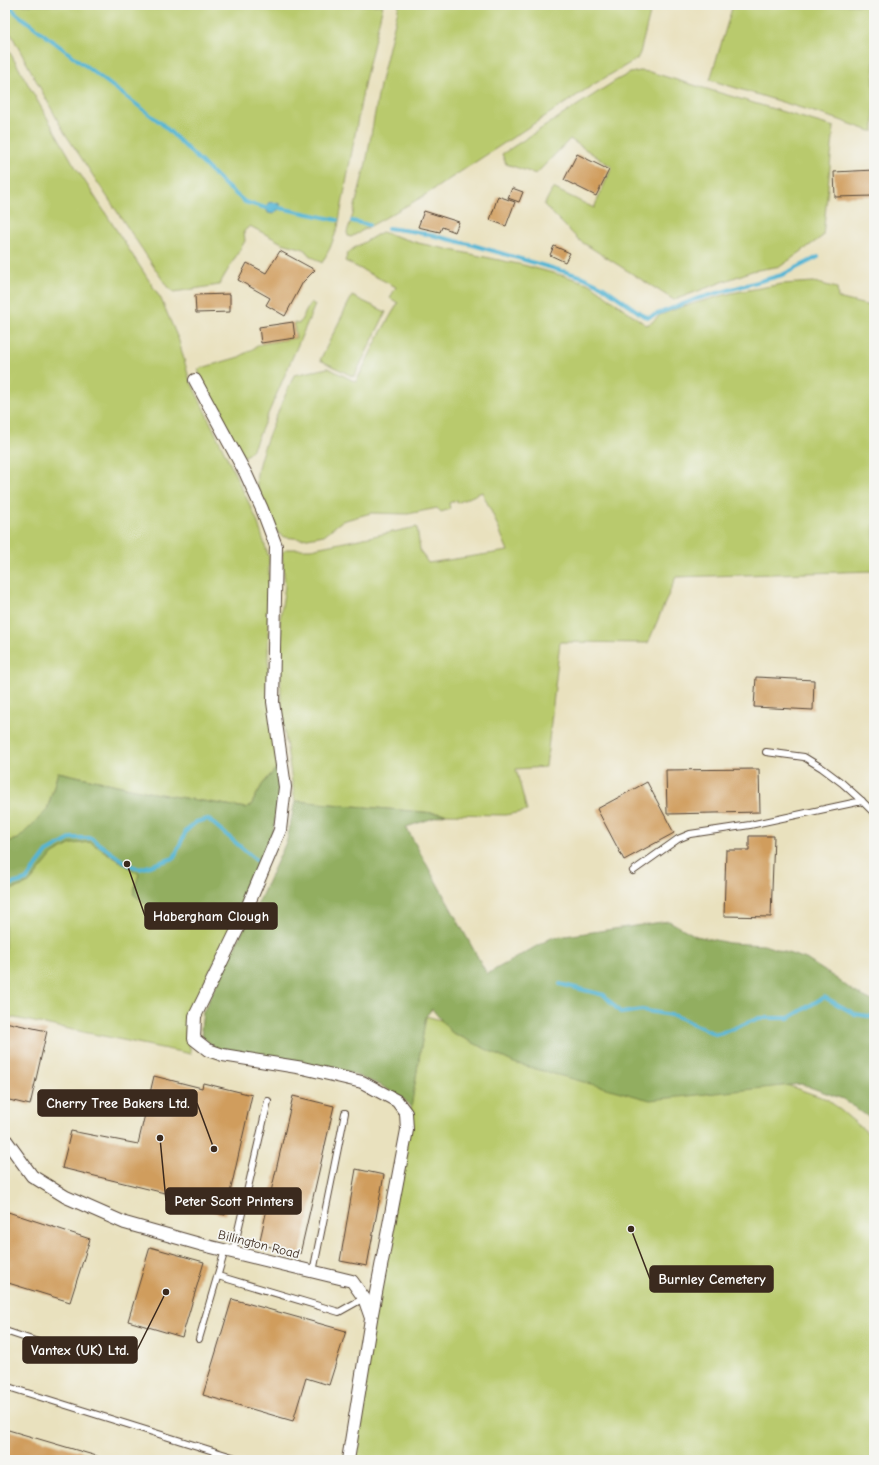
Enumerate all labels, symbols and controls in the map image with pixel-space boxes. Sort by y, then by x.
callout: Habergham Clough [145,903,277,929]
text: Habergham Clough [153,908,269,925]
callout: Cherry Tree Bakers Ltd. [38,1090,197,1116]
text: Cherry Tree Bakers Ltd. [46,1095,190,1112]
callout: Peter Scott Printers [166,1188,301,1214]
text: Peter Scott Printers [174,1193,294,1210]
street label: Billington Road [217,1227,301,1261]
callout: Burnley Cemetery [650,1266,773,1292]
text: Burnley Cemetery [658,1271,766,1288]
callout: Vantex (UK) Ltd. [23,1337,137,1363]
text: Vantex (UK) Ltd. [31,1342,129,1359]

